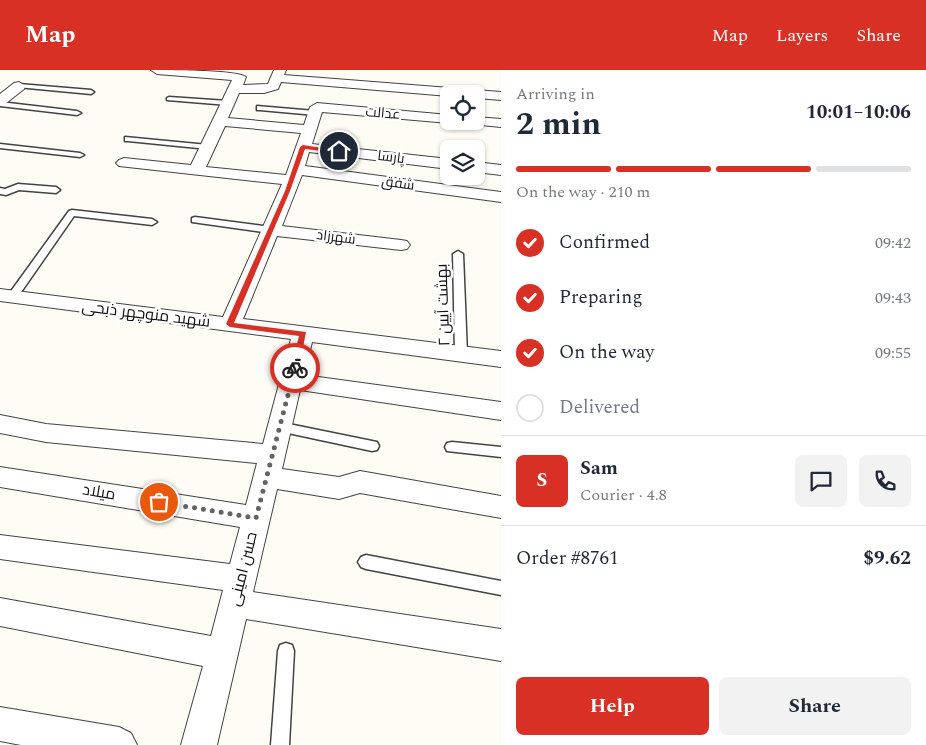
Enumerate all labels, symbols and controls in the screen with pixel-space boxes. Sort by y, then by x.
text: Map [25,17,75,53]
text: Map [712,22,748,49]
text: Layers [776,22,828,49]
text: Share [856,22,901,49]
text: Arriving in [516,82,595,106]
map controls [440,85,485,185]
button: locate [440,85,485,130]
text: 10:01–10:06 [806,98,911,127]
text: 2 min [516,100,601,149]
street label: عدالت [365,101,401,125]
pin [318,130,360,172]
icon: home [325,137,353,165]
button: layers [440,140,485,185]
street label: پارسا [376,145,406,169]
street label: شفق [380,170,416,196]
text: On the way · 210 m [516,180,650,204]
street label: شهرزاد [315,224,357,250]
text: Confirmed [559,228,650,257]
icon: check [516,229,544,257]
text: 09:42 [875,231,911,255]
street label: بهشت آیین ۲ [430,263,456,347]
text: Preparing [559,283,643,312]
icon: check [516,284,544,312]
text: 09:43 [875,286,911,310]
street label: شهید منوچهر ذبحی [80,294,212,334]
text: On the way [559,338,655,367]
icon: check [516,339,544,367]
text: 09:55 [875,341,911,365]
courier [270,343,320,393]
icon: bike [281,354,309,382]
text: Delivered [559,393,640,422]
text: Sam [580,454,618,483]
button: chat [795,455,847,507]
button: phone [859,455,911,507]
text: S [537,466,547,495]
street label: میلاد [81,478,117,506]
pin [138,481,180,523]
text: Courier · 4.8 [580,483,667,507]
icon: bag [145,488,173,516]
street label: حسن امینی [222,529,264,609]
text: Order #8761 [516,544,619,573]
text: $9.62 [863,544,911,573]
button: Help [516,677,709,735]
button: Share [719,677,911,735]

